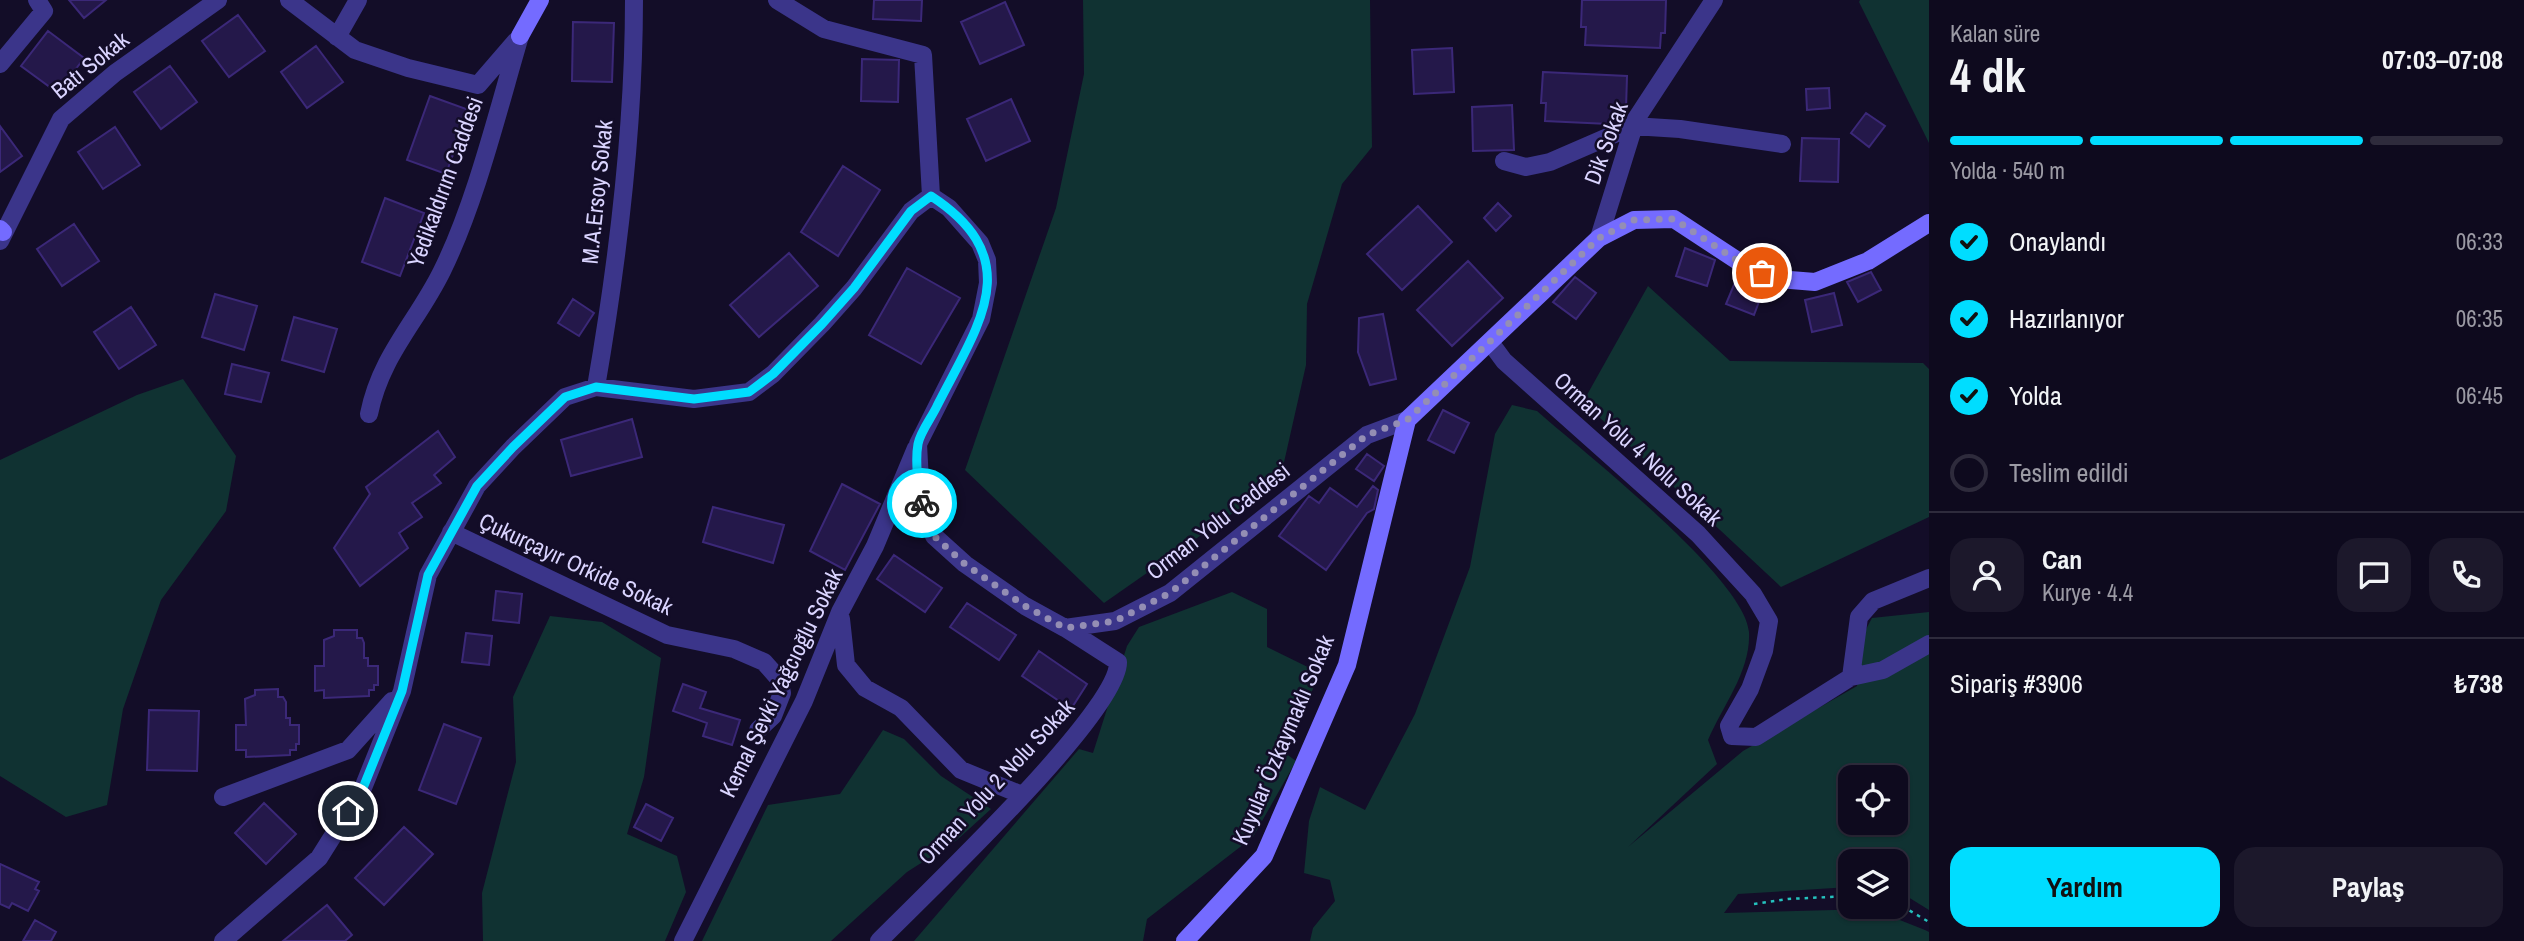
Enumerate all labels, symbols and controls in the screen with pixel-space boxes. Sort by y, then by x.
text: Kalan süre [1950,18,2040,49]
street label: Batı Sokak [44,24,135,105]
text: 07:03–07:08 [2382,42,2503,77]
text: 4 dk [1950,44,2026,106]
street label: Yedikaldırım Caddesi [399,92,490,272]
street label: Dik Sokak [1576,97,1635,189]
street label: M.A.Ersoy Sokak [574,118,620,265]
text: Yolda · 540 m [1950,155,2065,186]
icon: check [1950,223,1988,261]
text: Onaylandı [2009,224,2106,259]
text: 06:33 [2456,226,2503,257]
pin [1732,243,1792,303]
icon: bag [1743,254,1781,292]
icon: check [1950,300,1988,338]
text: Hazırlanıyor [2009,301,2124,336]
text: 06:35 [2456,303,2503,334]
street label: Orman Yolu 4 Nolu Sokak [1548,365,1729,533]
icon: check [1950,377,1988,415]
text: Yolda [2009,378,2062,413]
text: 06:45 [2456,380,2503,411]
street label: Orman Yolu Caddesi [1139,455,1296,586]
text: Teslim edildi [2009,455,2129,490]
courier [887,468,957,538]
icon: bike [903,484,941,522]
street label: Çukurçayır Orkide Sokak [474,505,679,622]
button: person [1950,538,2024,612]
button: chat [2337,538,2411,612]
button: phone [2429,538,2503,612]
text: Can [2042,542,2082,577]
street label: Kemal Şevki Yağcıoğlu Sokak [712,563,850,802]
text: Kurye · 4.4 [2042,577,2133,608]
street label: Kuyular Özkaymaklı Sokak [1224,630,1341,850]
text: Sipariş #3906 [1950,666,2083,701]
text: ₺738 [2454,666,2503,701]
street label: Orman Yolu 2 Nolu Sokak [911,692,1081,871]
map controls [1838,765,1908,919]
button: locate [1838,765,1908,835]
pin [318,781,378,841]
icon: home [329,792,367,830]
button: Yardım [1950,847,2220,927]
button: Paylaş [2234,847,2503,927]
button: layers [1838,849,1908,919]

